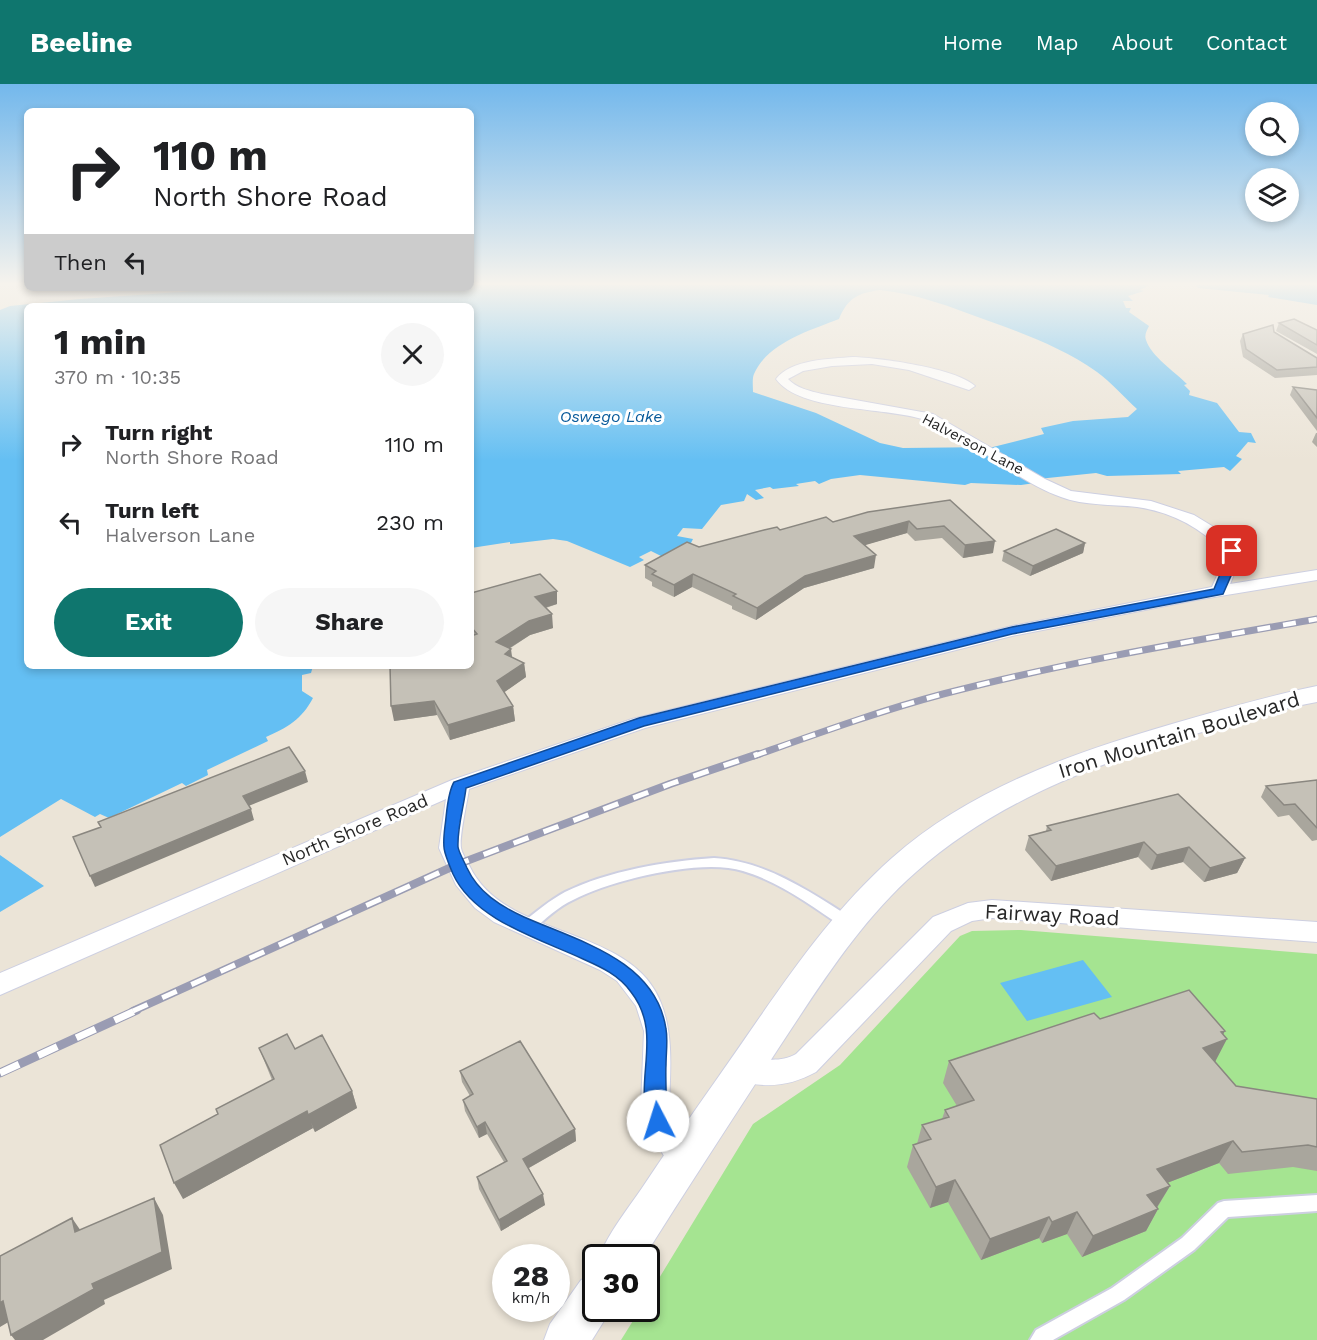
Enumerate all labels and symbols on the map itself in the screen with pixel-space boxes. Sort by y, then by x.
water label: Oswego Lake [560,407,662,426]
street label: Halverson Lane [919,410,1027,478]
pin [1206,525,1257,576]
street label: Iron Mountain Boulevard [1055,686,1303,783]
street label: North Shore Road [279,789,431,870]
street label: Fairway Road [984,898,1120,931]
position arrow [626,1089,690,1153]
speed limit sign: 30 [582,1244,660,1322]

